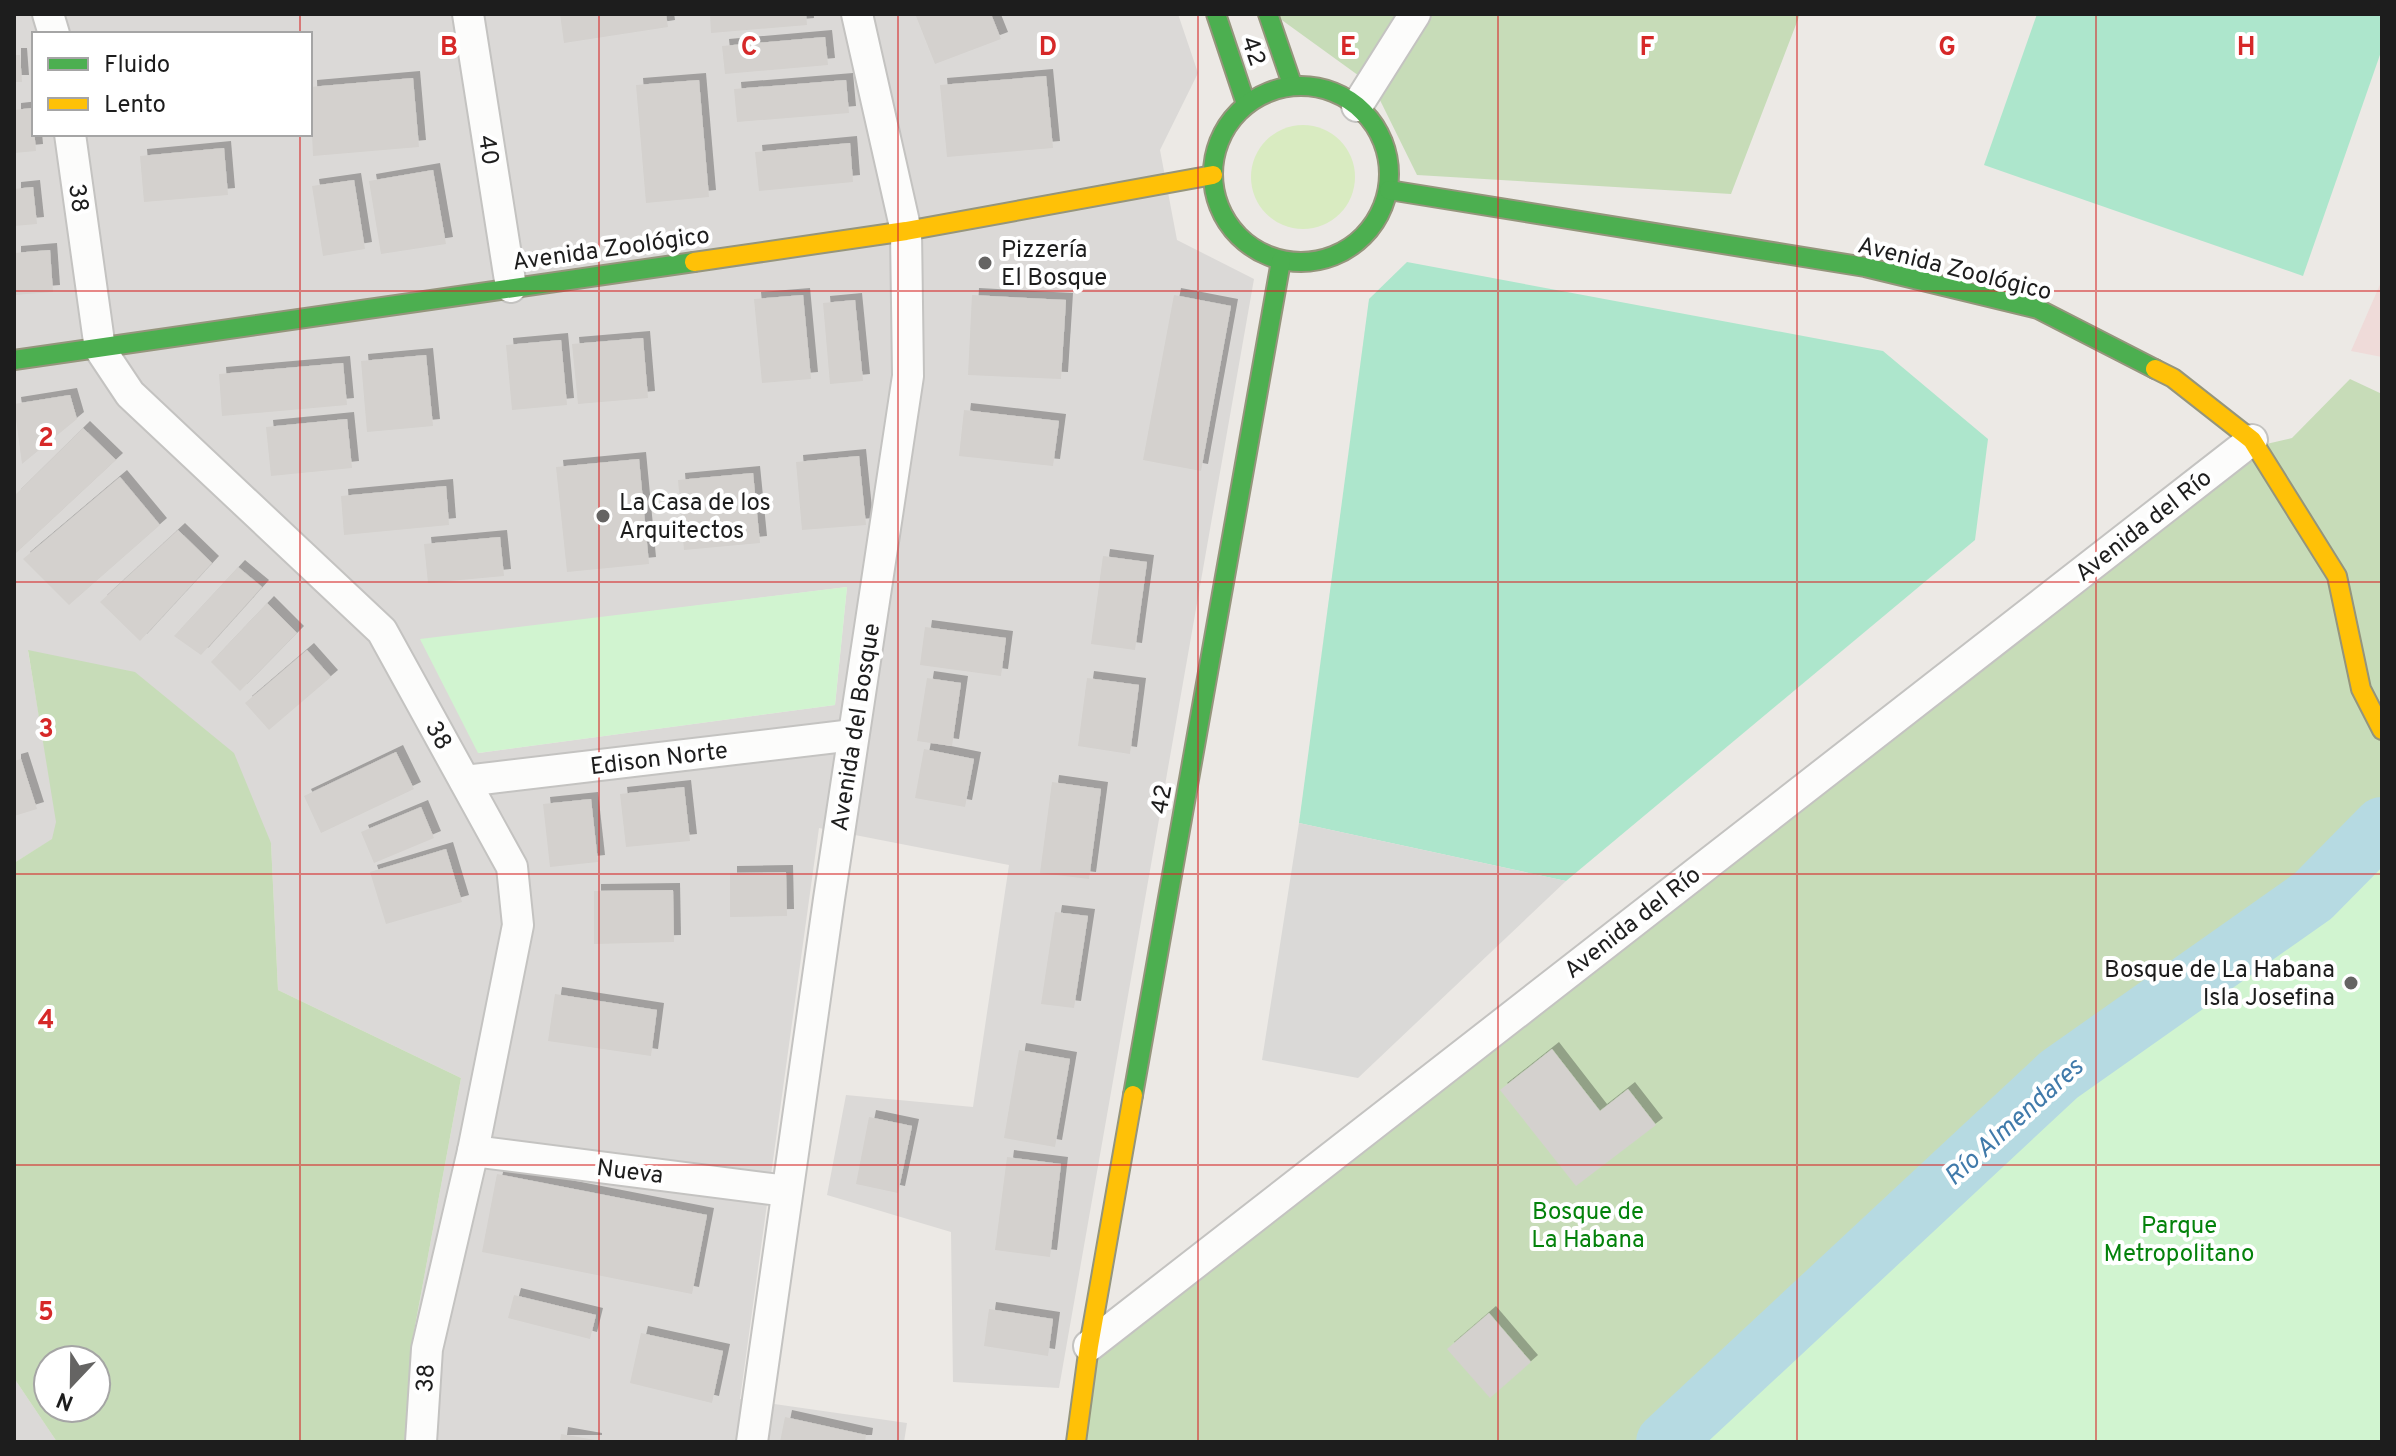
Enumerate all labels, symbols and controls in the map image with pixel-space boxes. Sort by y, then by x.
legend [32,32,312,136]
text: B [440,32,458,65]
text: C [741,32,757,65]
text: D [1039,32,1057,65]
text: E [1340,32,1356,65]
text: F [1640,32,1655,65]
text: G [1938,32,1956,65]
text: H [2237,32,2255,65]
street label: 42 [1233,33,1271,71]
text: Fluido [104,51,170,81]
text: Lento [104,91,166,121]
street label: 40 [470,133,504,168]
street label: 38 [60,182,94,215]
street label: Avenida Zoológico [511,221,712,279]
street label: Avenida Zoológico [1854,231,2055,309]
place label: Pizzería El Bosque [1001,236,1107,294]
marker: Pizzería El Bosque [976,254,994,272]
text: 2 [38,423,54,456]
street label: Avenida del Río [2070,464,2219,589]
place label: La Casa de los Arquitectos [619,489,771,547]
marker: La Casa de los Arquitectos [594,507,612,525]
street label: Avenida del Bosque [826,621,888,833]
text: 3 [38,714,54,747]
street label: 38 [417,716,457,756]
street label: Edison Norte [589,737,730,783]
street label: 42 [1146,782,1180,817]
street label: Avenida del Río [1559,861,1708,986]
place label: Bosque de La Habana Isla Josefina [2104,956,2335,1014]
marker: Bosque de La Habana Isla Josefina [2342,974,2360,992]
text: 4 [38,1005,54,1038]
water label: Río Almendares [1938,1051,2092,1194]
street label: Nueva [595,1154,665,1192]
park label: Bosque de La Habana [1531,1198,1645,1256]
park label: Parque Metropolitano [2104,1212,2254,1270]
text: 5 [38,1297,54,1330]
north arrow [32,1344,112,1424]
street label: 38 [411,1363,443,1394]
text: N [53,1385,78,1416]

